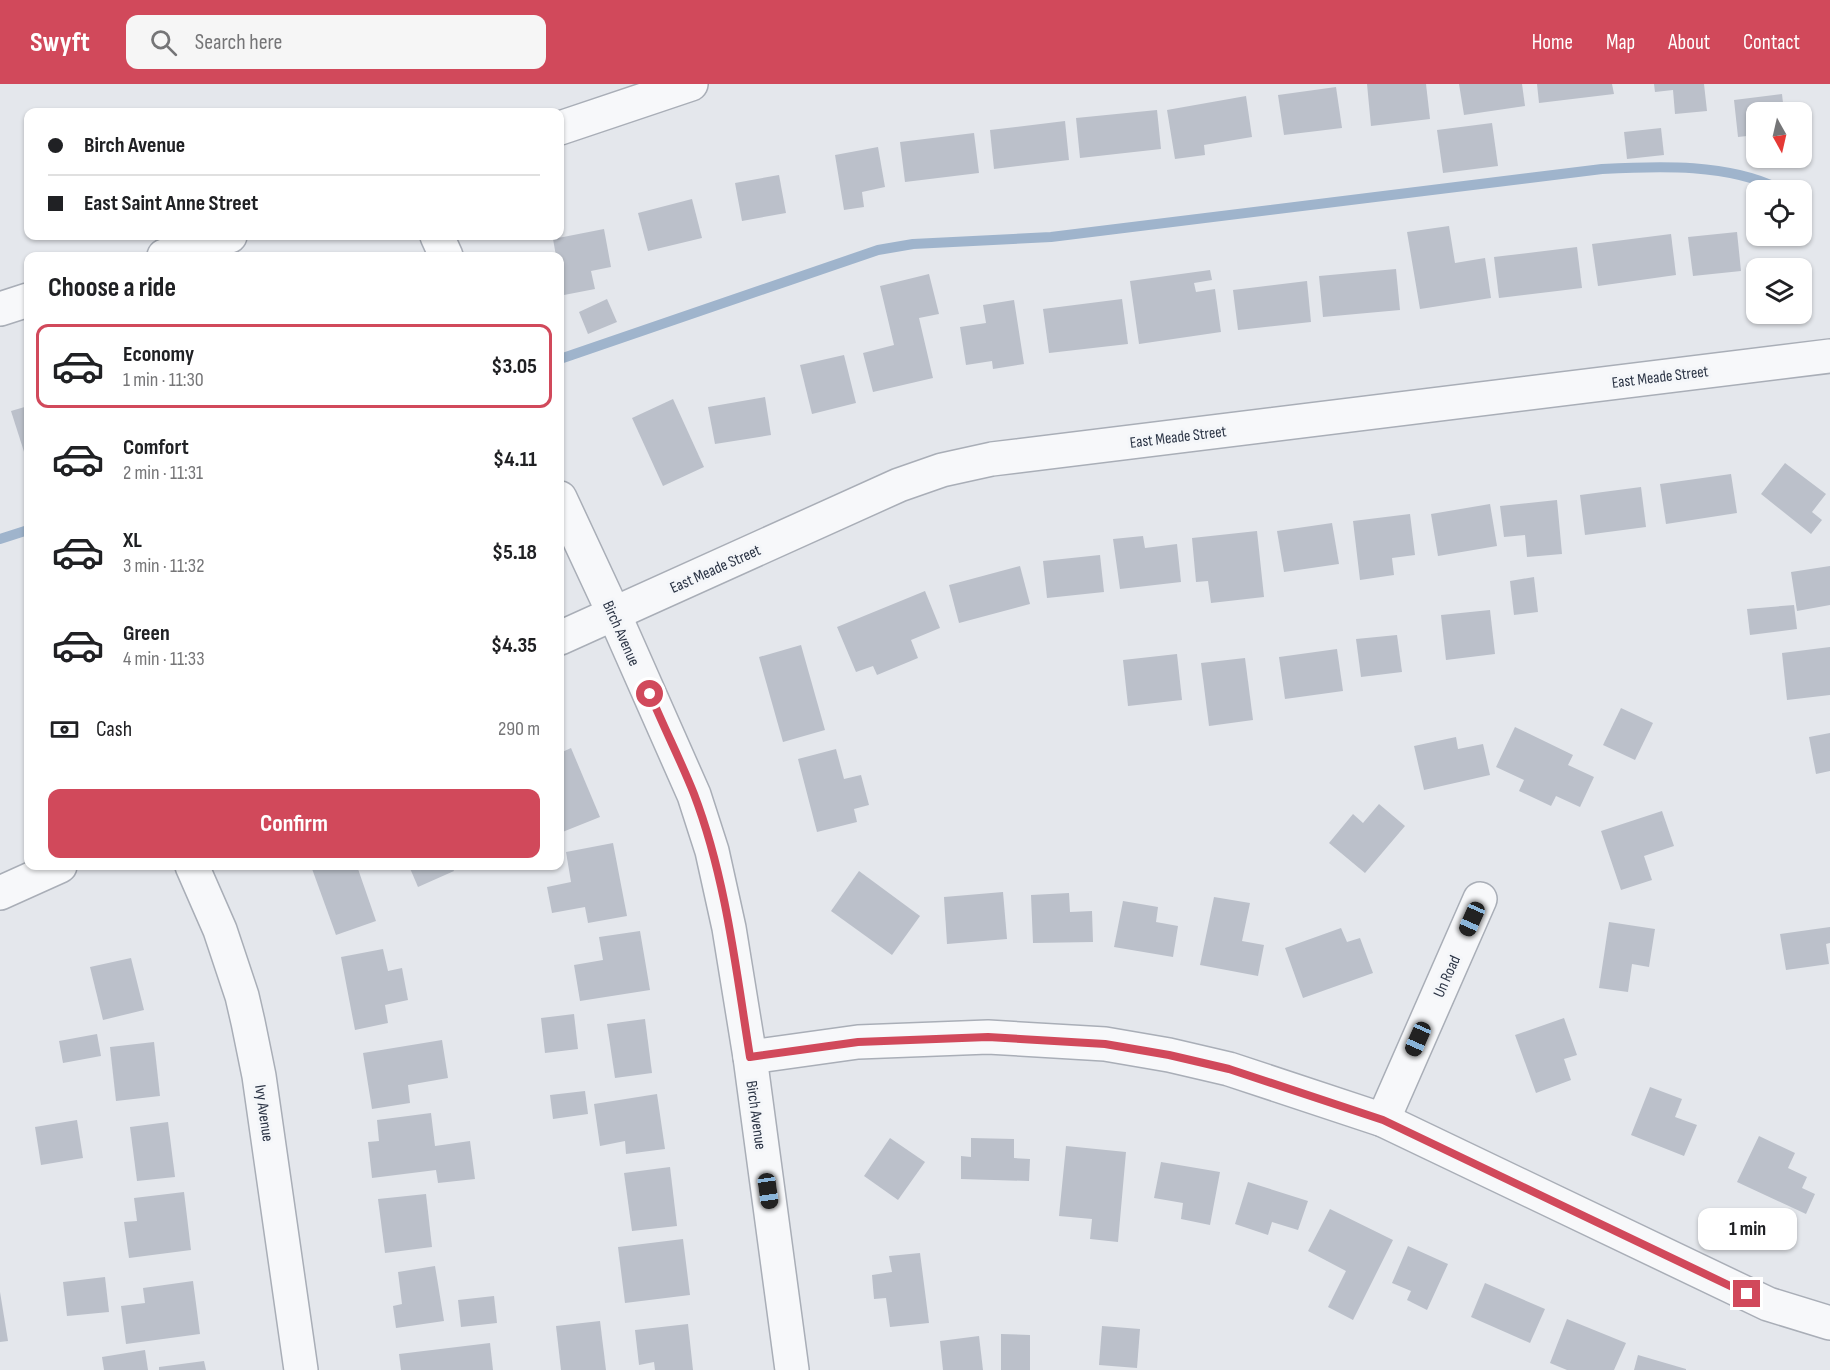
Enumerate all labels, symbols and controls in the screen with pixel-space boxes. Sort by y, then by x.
search box [126,15,546,69]
text: Swyft [30,26,90,59]
icon: search [147,26,180,59]
text: Search here [195,29,282,56]
text: Home [1532,30,1573,55]
text: Map [1606,30,1635,55]
text: About [1668,30,1710,55]
text: Contact [1743,30,1800,55]
north arrow [1746,102,1812,168]
map controls [1746,102,1812,324]
text: Birch Avenue [84,132,185,159]
button: locate [1746,180,1812,246]
text: East Saint Anne Street [84,190,258,217]
button: layers [1746,258,1812,324]
text: Choose a ride [48,272,176,304]
icon: car [51,339,105,393]
text: Economy [123,341,194,368]
text: $3.05 [491,353,537,380]
street label: East Meade Street [1611,362,1710,393]
text: 1 min · 11:30 [123,368,204,392]
street label: East Meade Street [1129,422,1228,453]
icon: car [51,432,105,486]
text: Comfort [123,434,189,461]
text: $4.11 [493,446,537,473]
text: 2 min · 11:31 [123,461,203,485]
icon: car [51,525,105,579]
text: XL [123,527,142,554]
text: $5.18 [492,539,537,566]
street label: East Meade Street [667,541,764,598]
text: 3 min · 11:32 [123,554,204,578]
street label: Birch Avenue [598,598,643,669]
icon: car [51,618,105,672]
text: Green [123,620,170,647]
text: $4.35 [491,632,537,659]
text: 4 min · 11:33 [123,647,205,671]
route start [636,680,663,707]
icon: cash [48,713,81,746]
text: Cash [96,716,132,743]
text: 290 m [498,717,540,741]
button: Confirm [48,789,540,858]
car [1456,899,1488,939]
street label: Un Road [1430,953,1465,1001]
car [1402,1019,1434,1059]
street label: Birch Avenue [741,1080,770,1151]
street label: Ivy Avenue [250,1084,277,1143]
car [757,1172,779,1210]
callout: 1 min [1698,1207,1796,1249]
text: 1 min [1729,1217,1766,1241]
route end [1733,1280,1760,1307]

